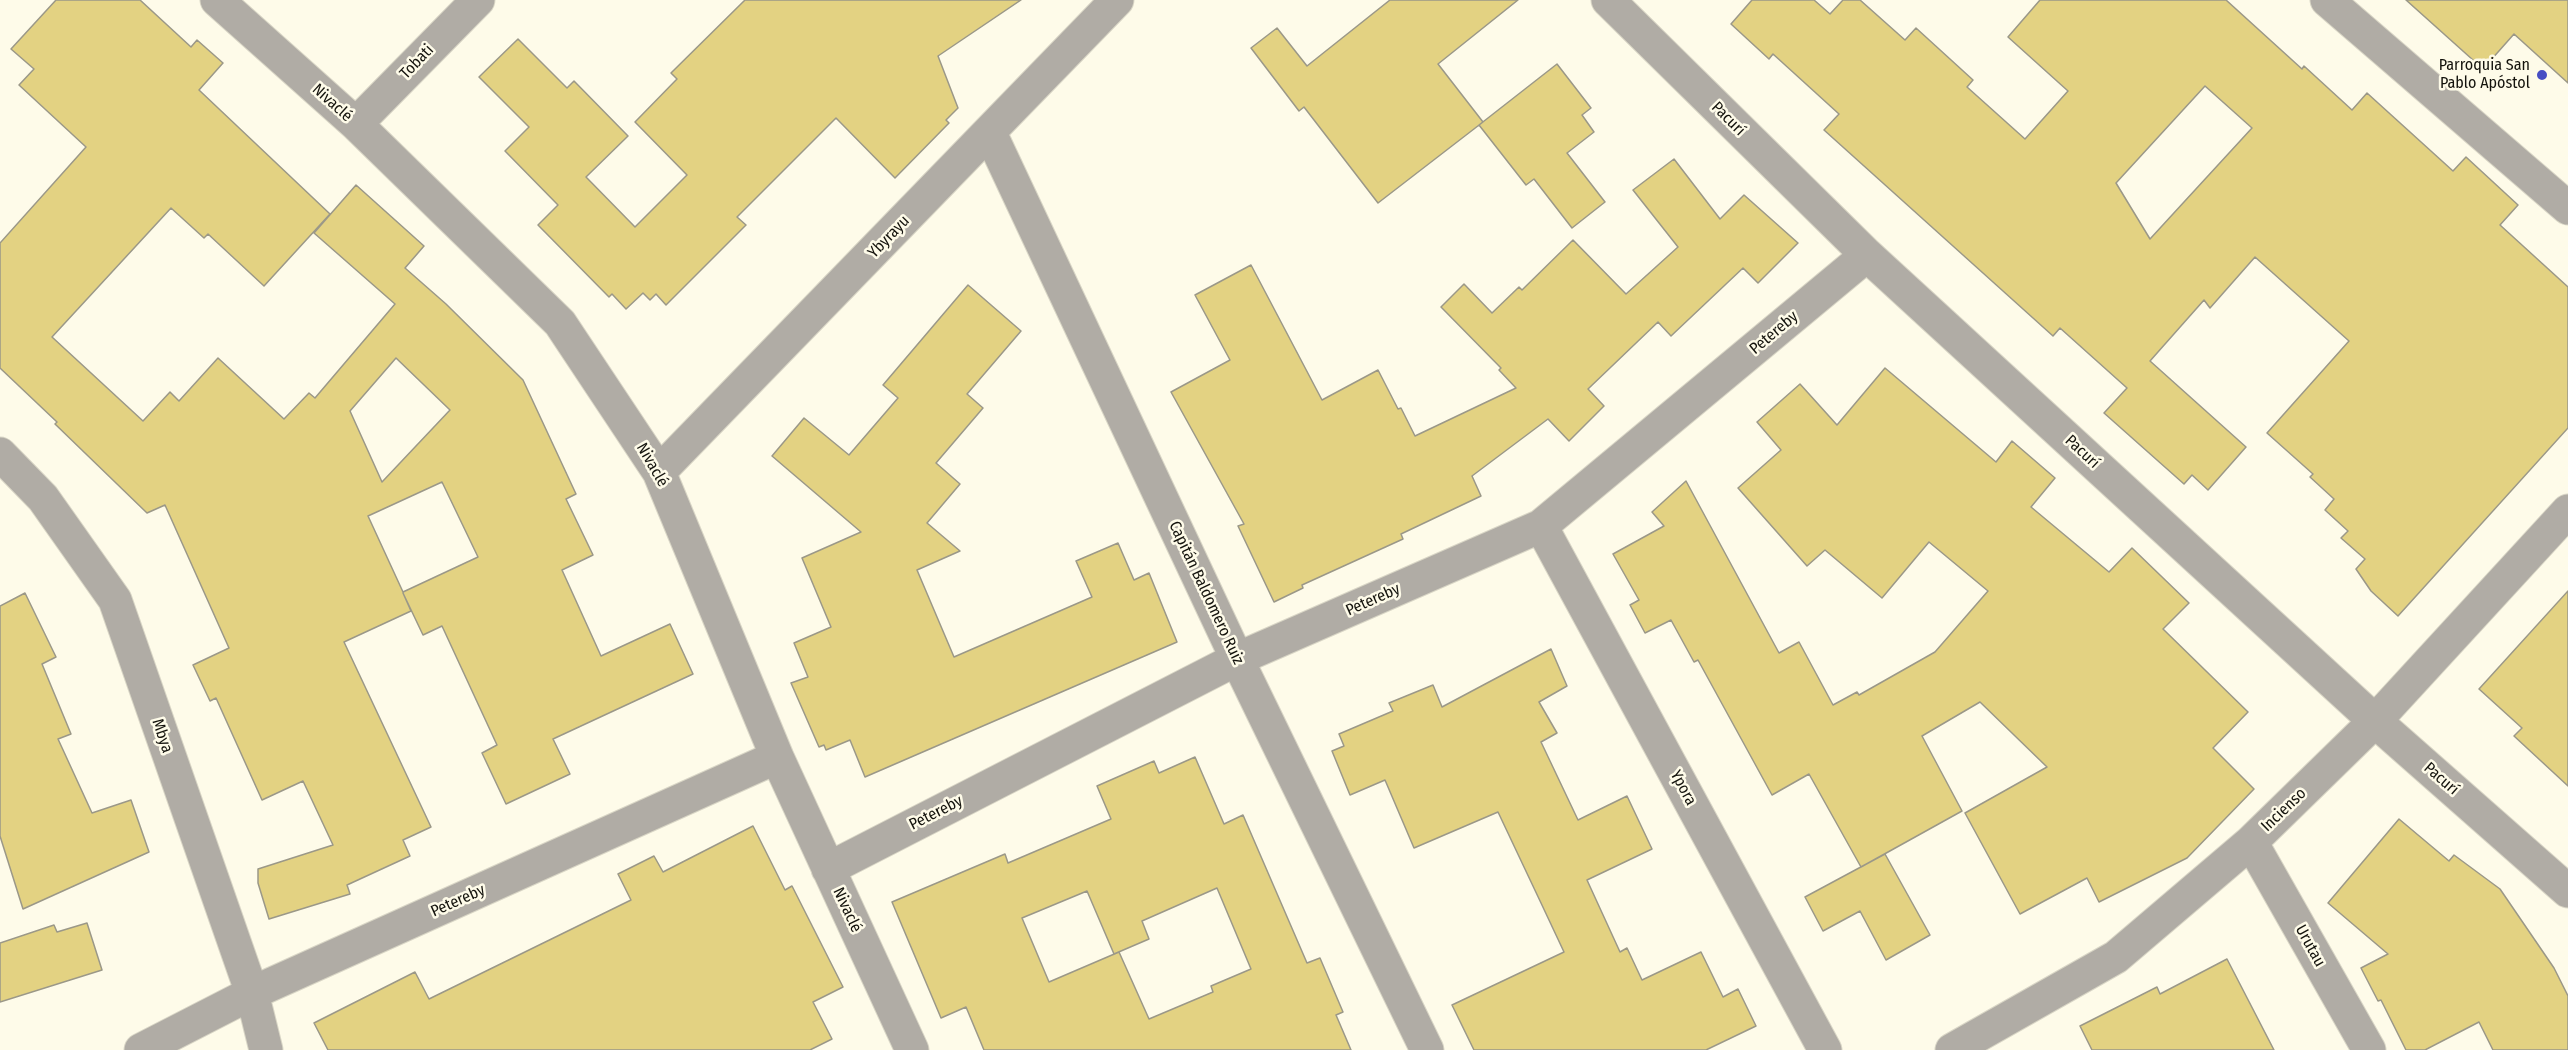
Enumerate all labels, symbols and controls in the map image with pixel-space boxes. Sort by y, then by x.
street label: Tobati [396,41,438,83]
place label: Parroquia San Pablo Apóstol [2439,56,2530,94]
marker: Parroquia San Pablo Apóstol [2535,68,2549,82]
street label: Nivaclé [308,80,356,126]
street label: Pacurí [1707,98,1749,140]
street label: Ybyrayu [864,212,914,262]
street label: Petereby [1746,307,1802,359]
street label: Pacurí [2061,431,2103,473]
street label: Nivaclé [632,440,672,490]
street label: Capitán Baldomero Ruiz [1164,518,1248,668]
street label: Petereby [1343,580,1403,620]
street label: Mbya [147,717,177,755]
street label: Pacurí [2420,759,2462,799]
street label: Ypora [1666,767,1700,809]
street label: Incienso [2258,784,2310,836]
street label: Petereby [906,791,966,835]
street label: Petereby [428,881,488,921]
street label: Nivaclé [828,884,866,936]
street label: Urutau [2291,922,2329,970]

